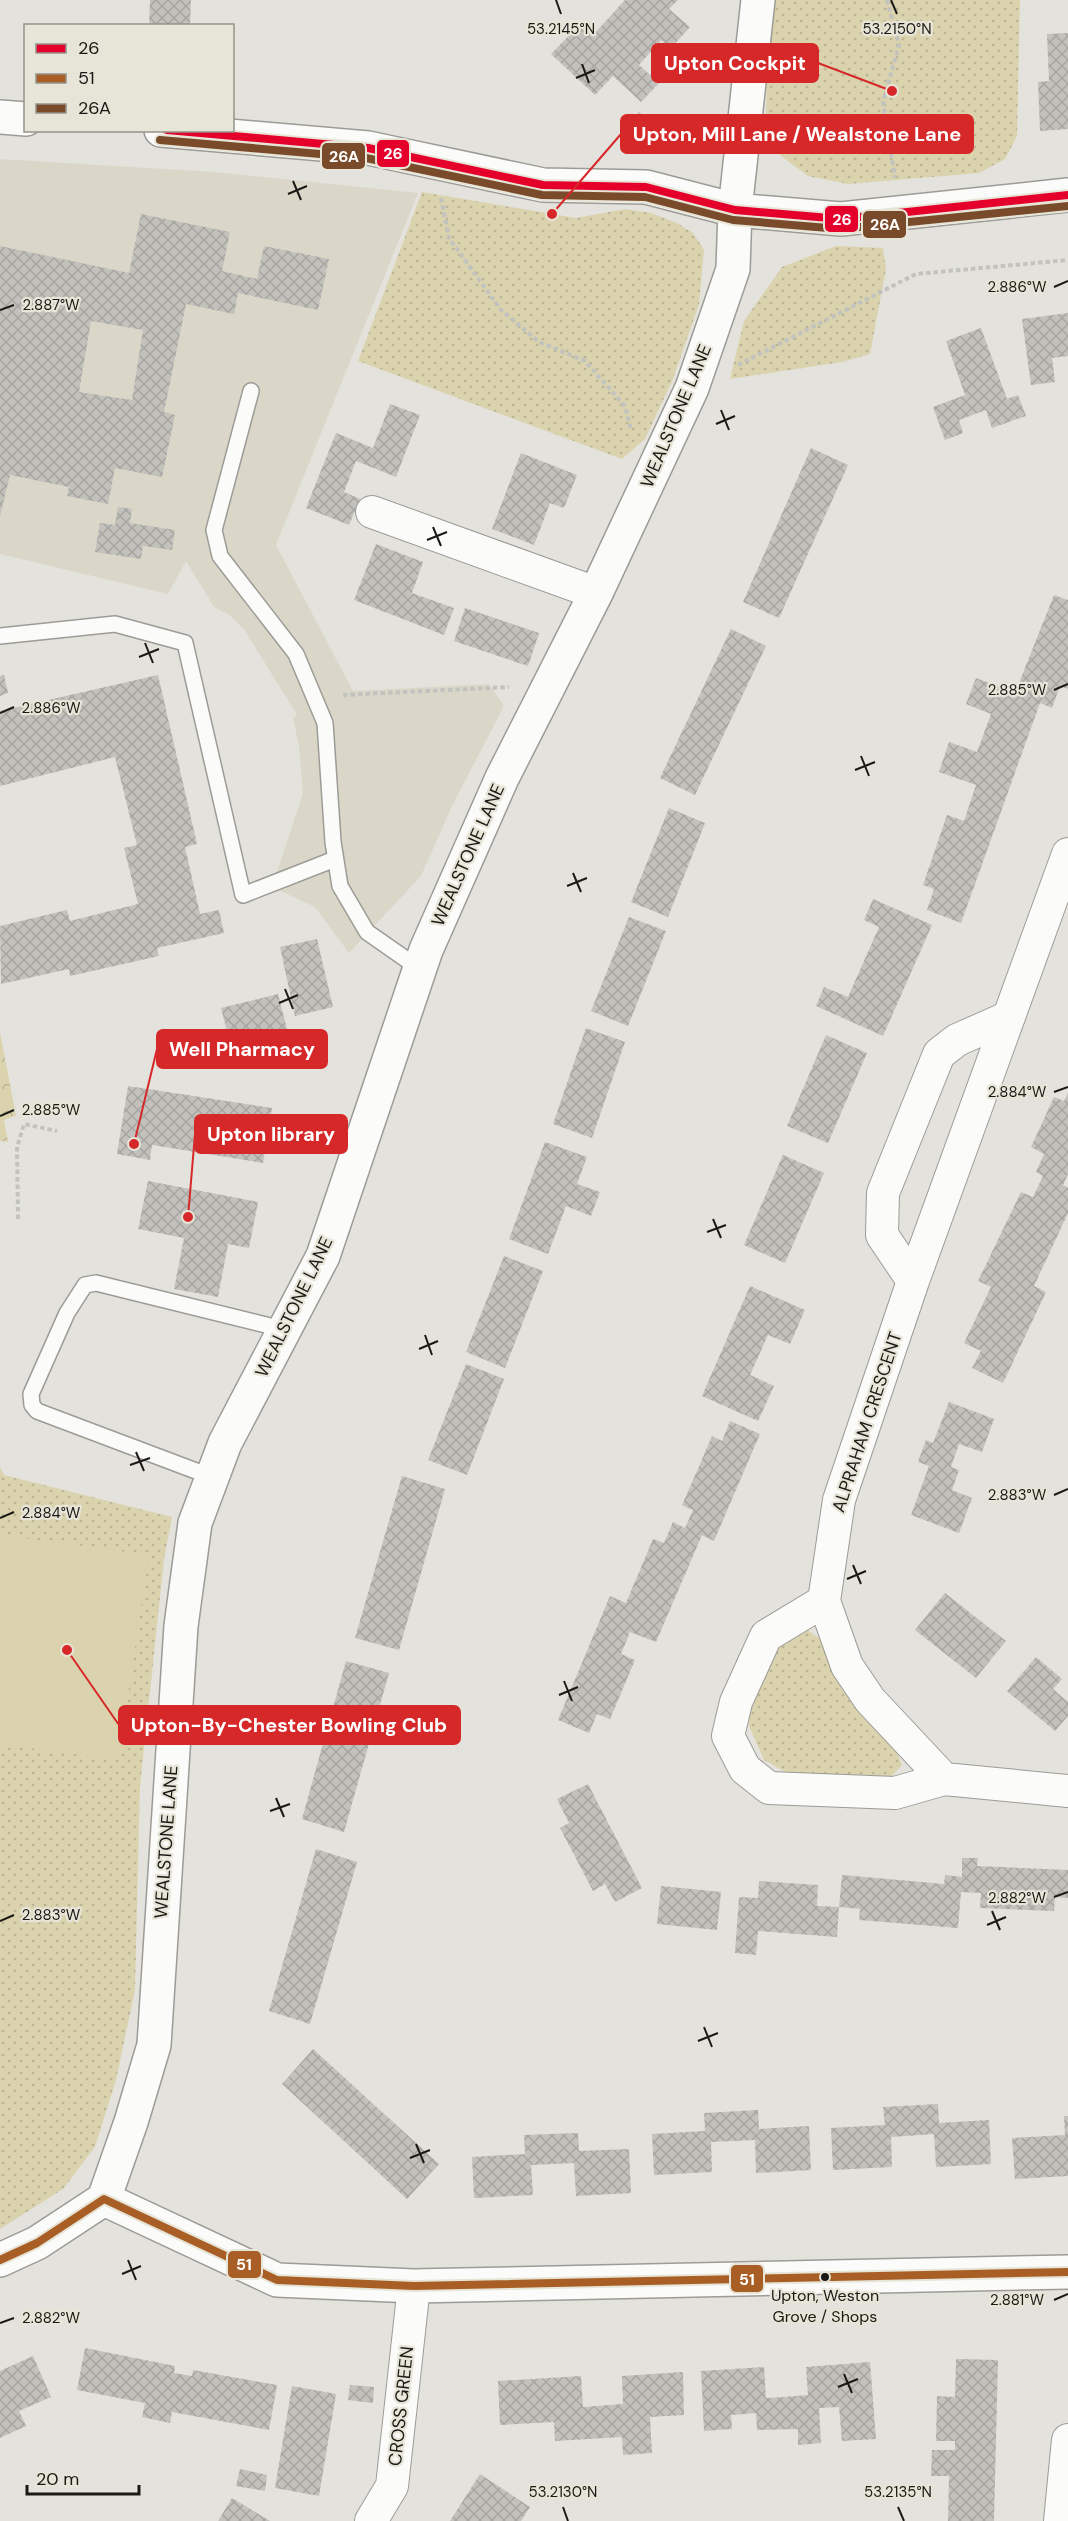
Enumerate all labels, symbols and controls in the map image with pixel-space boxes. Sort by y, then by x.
text: 53.2145°N [527,19,595,39]
text: 53.2150°N [862,19,932,39]
legend [24,24,234,132]
text: 26 [78,36,100,60]
callout: Upton Cockpit [652,44,818,82]
text: Upton Cockpit [664,50,806,76]
text: 51 [78,66,95,90]
text: 26A [78,96,111,120]
callout: Upton, Mill Lane / Wealstone Lane [621,115,973,153]
text: Upton, Mill Lane / Wealstone Lane [633,121,961,147]
line badge: 26 [376,139,410,168]
line badge: 26A [321,142,366,170]
text: 26 [383,143,403,164]
text: 26A [329,146,359,167]
line badge: 26 [824,205,859,233]
text: 26 [832,209,852,230]
line badge: 26A [862,210,907,239]
text: 26A [870,214,900,235]
text: 2.886°W [988,277,1047,297]
text: 2.887°W [22,295,80,315]
street label: WEALSTONE LANE [635,341,717,491]
text: 2.885°W [988,680,1047,700]
text: 2.886°W [22,698,81,718]
street label: WEALSTONE LANE [426,780,510,930]
callout: Well Pharmacy [157,1030,327,1068]
text: Well Pharmacy [169,1036,315,1062]
text: 2.884°W [988,1082,1047,1102]
text: 2.885°W [22,1100,81,1120]
callout: Upton library [195,1115,347,1153]
text: Upton library [207,1121,335,1147]
street label: WEALSTONE LANE [250,1233,338,1381]
street label: ALPRAHAM CRESCENT [826,1329,908,1515]
text: 2.883°W [988,1485,1047,1505]
text: 2.884°W [22,1503,81,1523]
callout: Upton-By-Chester Bowling Club [119,1706,460,1744]
text: Upton-By-Chester Bowling Club [131,1712,447,1738]
street label: WEALSTONE LANE [149,1765,183,1919]
text: 2.882°W [988,1888,1046,1908]
text: 2.883°W [22,1905,81,1925]
line badge: 51 [227,2250,262,2279]
text: 51 [236,2254,252,2275]
line badge: 51 [730,2264,764,2293]
text: 51 [739,2269,755,2290]
marker: Upton, Weston Grove / Shops [819,2271,831,2283]
place label: Upton, Weston Grove / Shops [771,2285,879,2327]
text: 2.881°W [990,2290,1044,2310]
text: 2.882°W [22,2308,80,2328]
street label: CROSS GREEN [383,2345,419,2467]
scale bar [27,2458,140,2496]
text: 20 m [36,2467,79,2491]
text: 53.2130°N [529,2482,597,2502]
text: 53.2135°N [864,2482,932,2502]

